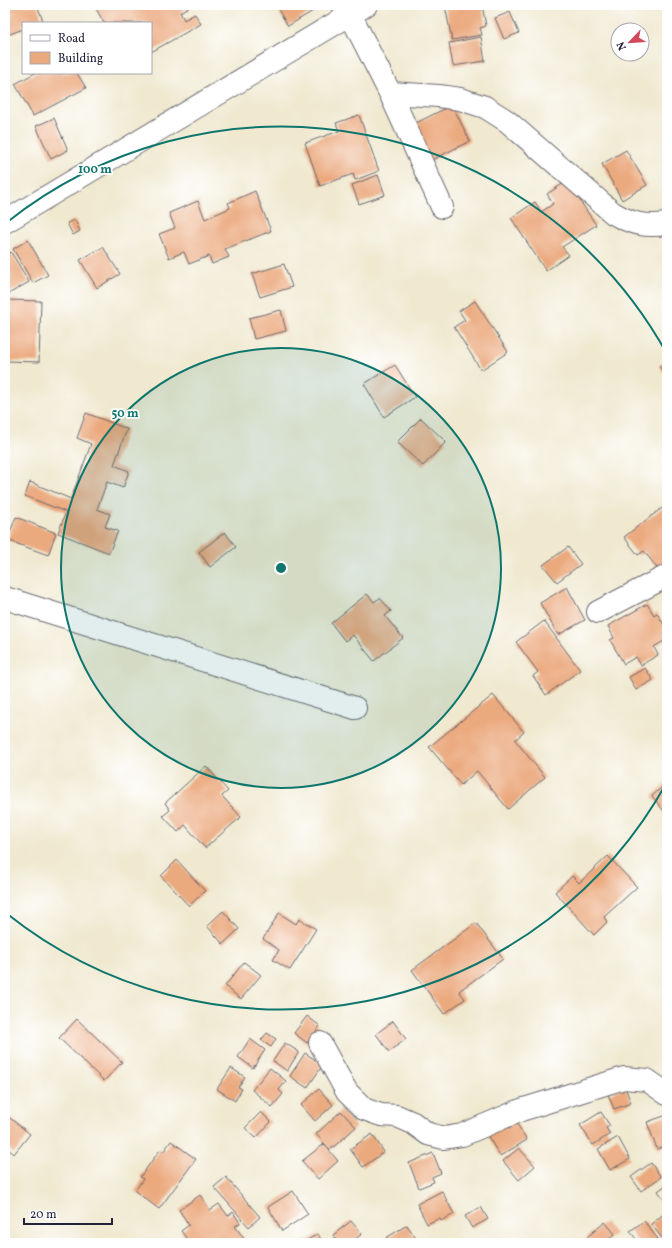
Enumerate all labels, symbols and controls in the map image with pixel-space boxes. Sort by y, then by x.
legend [22,22,152,74]
north arrow [610,22,650,62]
text: Road [58,31,85,47]
text: N [614,39,631,52]
text: Building [58,51,103,67]
text: 100 m [78,162,112,178]
text: 50 m [111,406,139,422]
centre of rings [274,561,288,575]
scale bar [24,1200,112,1226]
text: 20 m [30,1207,57,1223]

